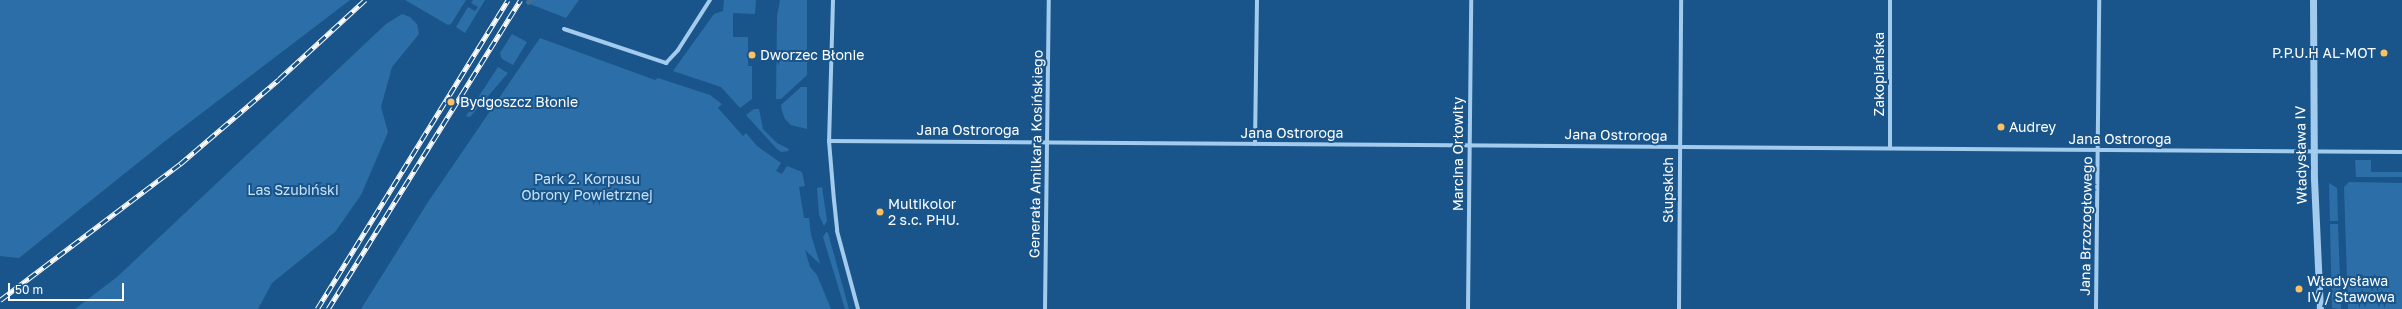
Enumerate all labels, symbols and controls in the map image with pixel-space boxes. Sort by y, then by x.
street label: Zakopiańska [1871,32,1887,116]
place label: P.P.U.H AL-MOT [2272,45,2376,61]
place label: Dworzec Błonie [760,47,864,63]
marker: P.P.U.H AL-MOT [2379,48,2389,58]
marker: Dworzec Błonie [747,50,757,60]
street label: Generała Amilkara Kosińskiego [1026,50,1046,258]
place label: Bydgoszcz Błonie [460,94,578,110]
marker: Bydgoszcz Błonie [445,96,457,108]
street label: Marcina Orłowity [1450,97,1466,211]
street label: Władysława IV [2292,106,2310,204]
place label: Audrey [2009,119,2056,135]
street label: Jana Ostroroga [916,122,1020,138]
marker: Audrey [1996,122,2006,132]
street label: Jana Ostroroga [1240,125,1344,141]
street label: Jana Ostroroga [1564,126,1668,144]
street label: Jana Ostroroga [2068,131,2172,147]
street label: Jana Brzozogłowego [2076,156,2096,296]
street label: Słupskich [1660,157,1676,223]
park label: Park 2. Korpusu Obrony Powietrznej [521,171,653,204]
park label: Las Szubiński [247,182,339,198]
place label: Multikolor 2 s.c. PHU. [888,196,960,228]
marker: Multikolor 2 s.c. PHU. [875,207,885,217]
place label: Władysława IV / Stawowa [2307,273,2395,306]
scale bar [10,275,126,301]
text: 50 m [15,282,43,297]
marker: Władysława IV / Stawowa [2294,284,2304,294]

